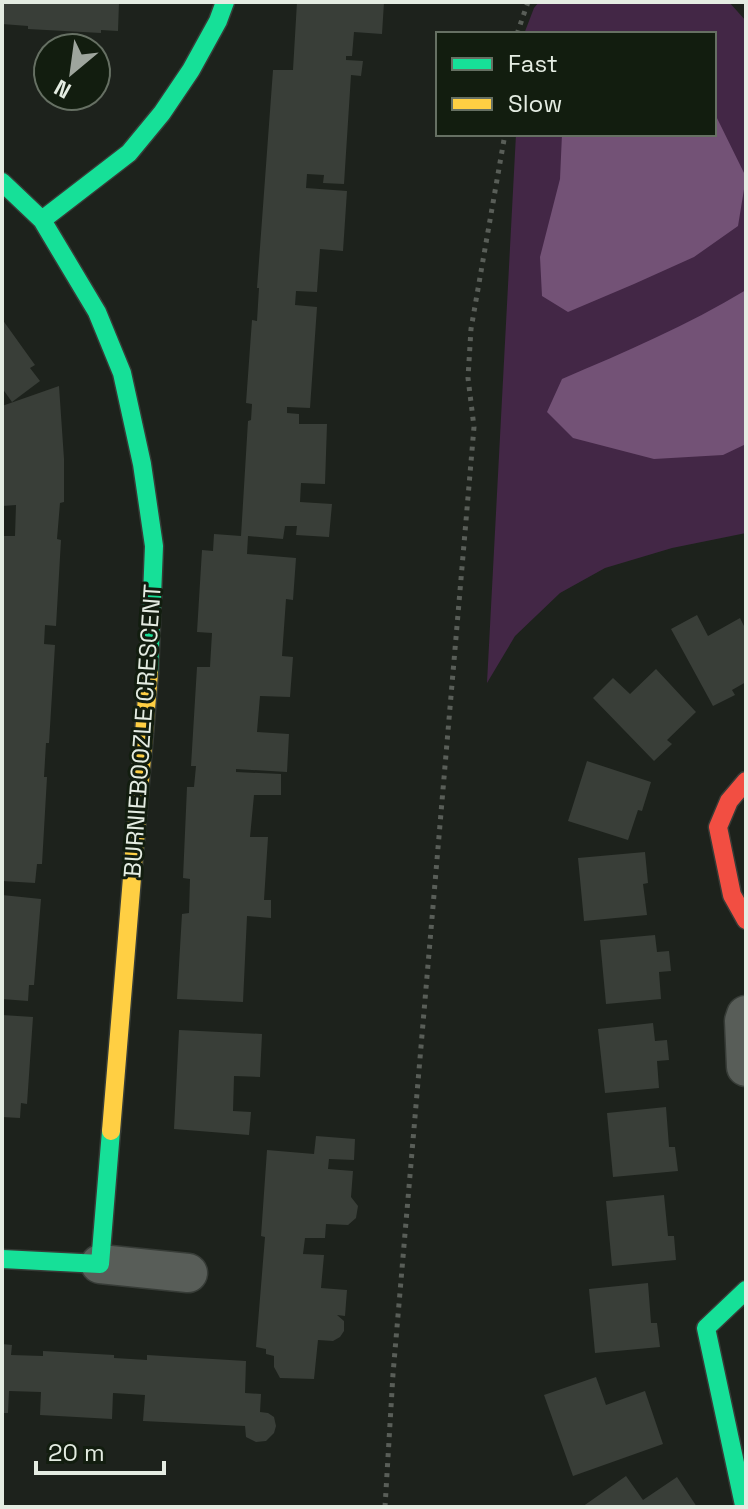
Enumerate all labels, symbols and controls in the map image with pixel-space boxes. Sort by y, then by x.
north arrow [32,32,112,112]
legend [436,32,716,136]
text: Fast [508,48,558,79]
text: N [49,74,76,105]
text: Slow [508,88,562,119]
street label: BURNIEBOOZLE CRESCENT [116,583,168,879]
scale bar [36,1425,164,1475]
text: 20 m [48,1437,105,1468]

